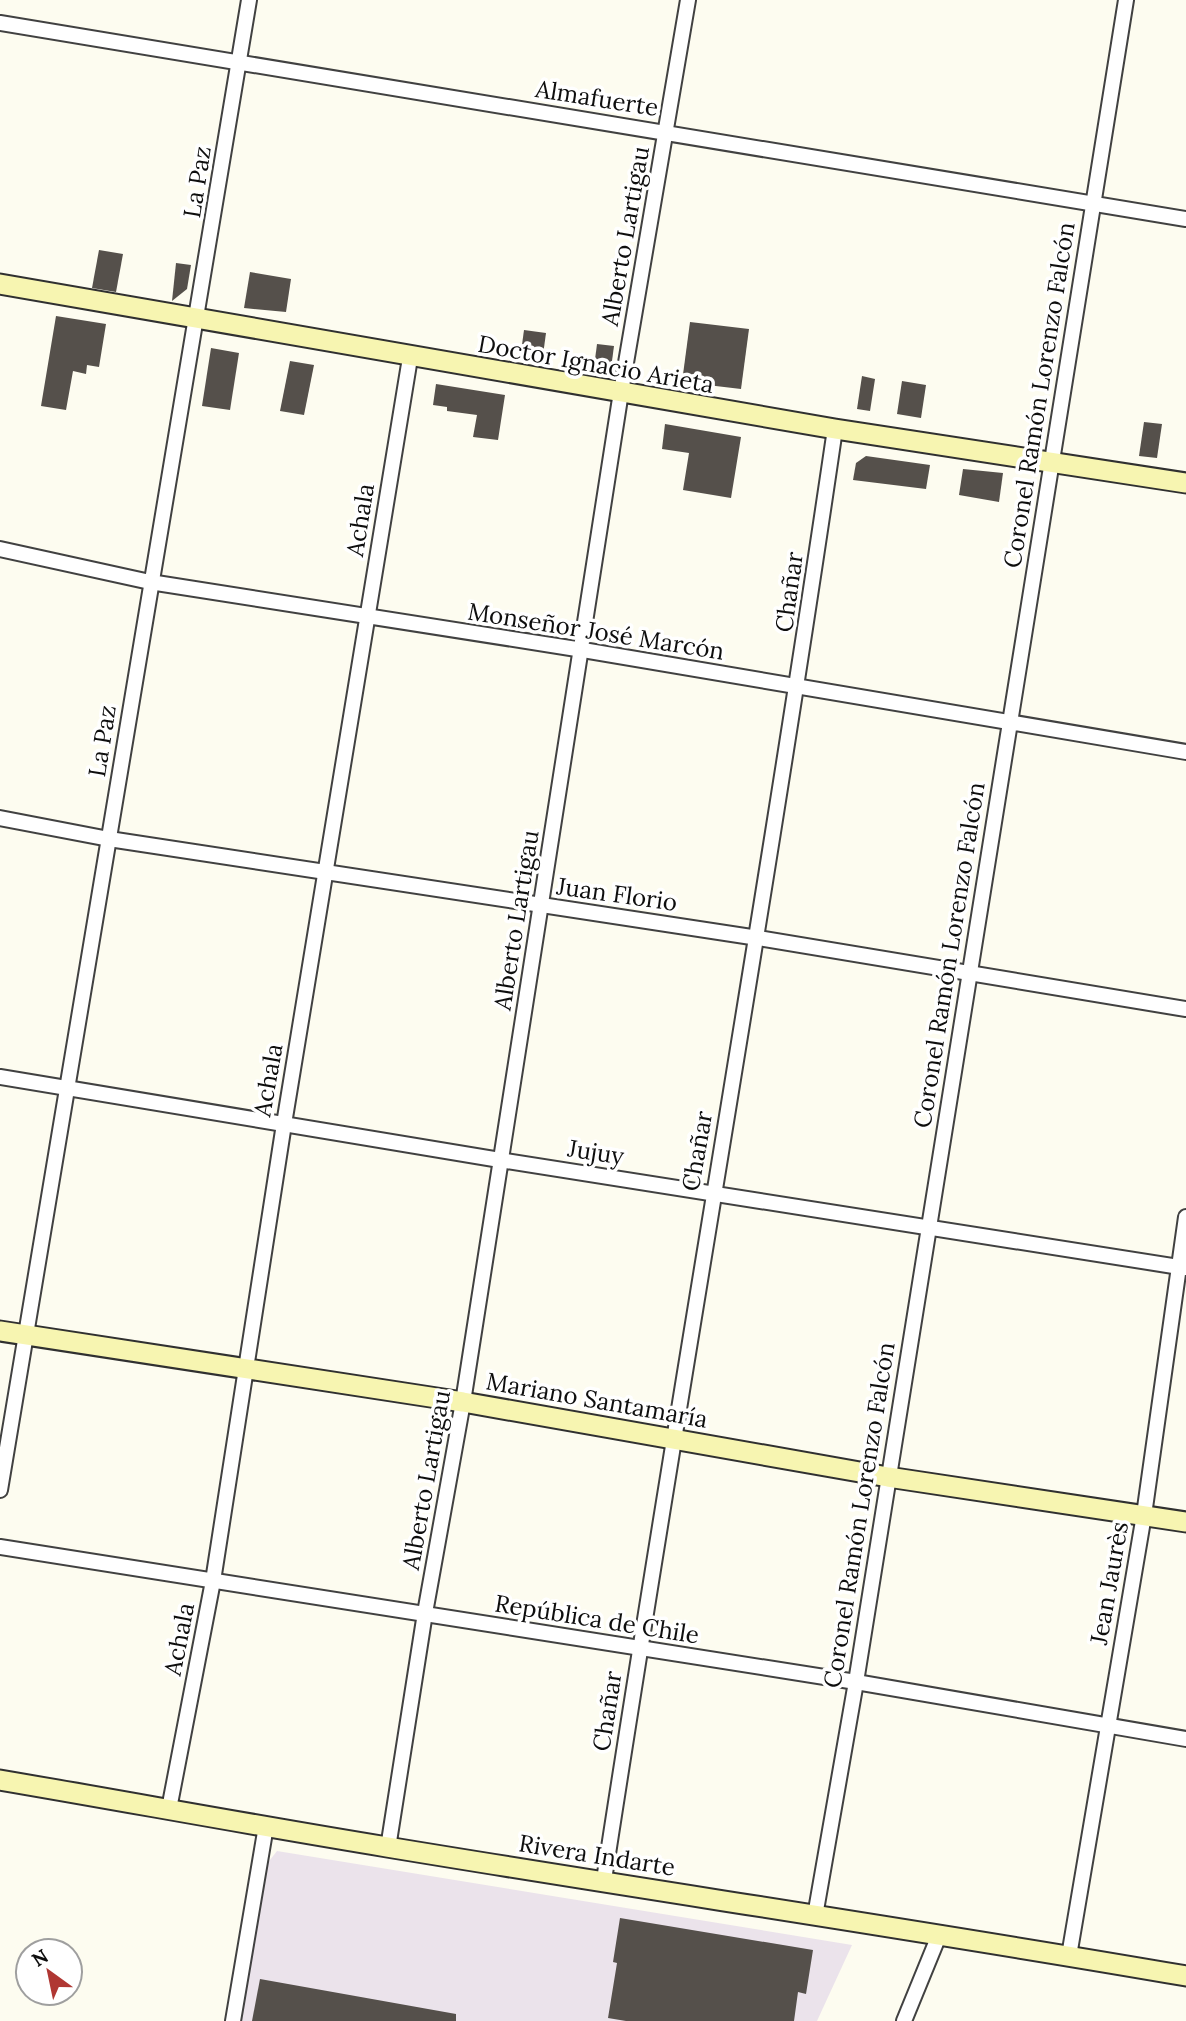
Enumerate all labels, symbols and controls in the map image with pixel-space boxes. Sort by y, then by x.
street label: Almafuerte [532,73,661,123]
street label: La Paz [176,144,218,220]
street label: Alberto Lartigau [594,144,656,329]
street label: Coronel Ramón Lorenzo Falcón [996,220,1082,570]
street label: Doctor Ignacio Arieta [476,328,716,400]
street label: Achala [339,481,381,560]
street label: Chañar [768,549,810,634]
street label: Monseñor José Marcón [466,595,726,667]
street label: La Paz [81,703,123,779]
street label: Coronel Ramón Lorenzo Falcón [906,780,992,1130]
street label: Alberto Lartigau [486,828,546,1013]
street label: Juan Florio [554,870,679,918]
street label: Achala [246,1041,290,1120]
street label: Chañar [675,1108,719,1194]
street label: Jujuy [565,1132,627,1172]
street label: Coronel Ramón Lorenzo Falcón [816,1340,902,1690]
street label: Mariano Santamaría [484,1365,710,1435]
street label: Alberto Lartigau [395,1388,457,1573]
street label: Jean Jaurès [1083,1519,1135,1648]
street label: República de Chile [493,1588,701,1650]
street label: Achala [157,1600,201,1679]
street label: Chañar [585,1668,629,1753]
street label: Rivera Indarte [517,1827,677,1883]
north arrow [14,1937,84,2007]
text: N [27,1944,53,1972]

